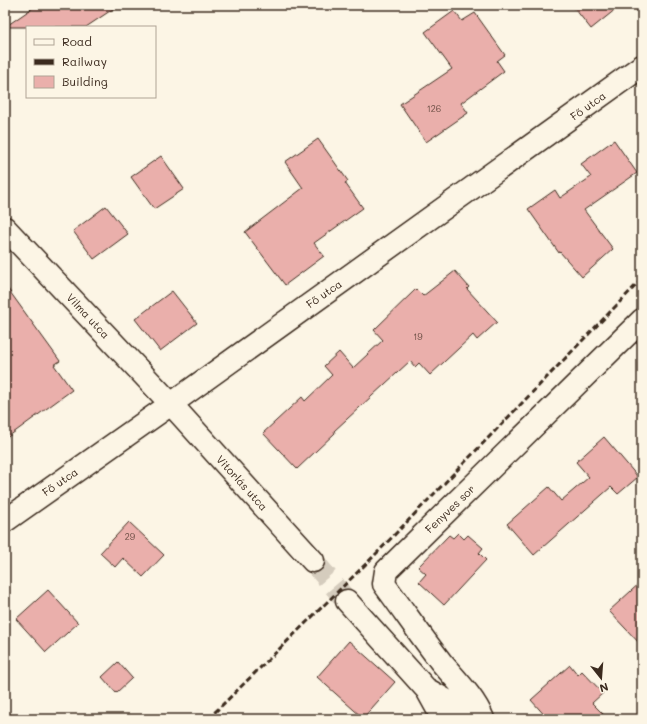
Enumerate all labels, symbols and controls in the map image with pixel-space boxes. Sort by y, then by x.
legend [26,26,156,98]
text: Road [62,33,92,49]
text: Railway [62,53,107,69]
text: Building [62,73,108,89]
street label: Fő utca [567,88,609,124]
house number: 126 [427,103,441,114]
street label: Fő utca [303,276,345,311]
street label: Vilma utca [64,290,113,342]
house number: 19 [413,331,423,342]
street label: Vitorlás utca [213,452,271,514]
street label: Fő utca [39,464,81,499]
street label: Fenyves sor [422,481,478,536]
house number: 29 [125,531,136,542]
north arrow [581,658,621,698]
text: N [598,680,610,696]

